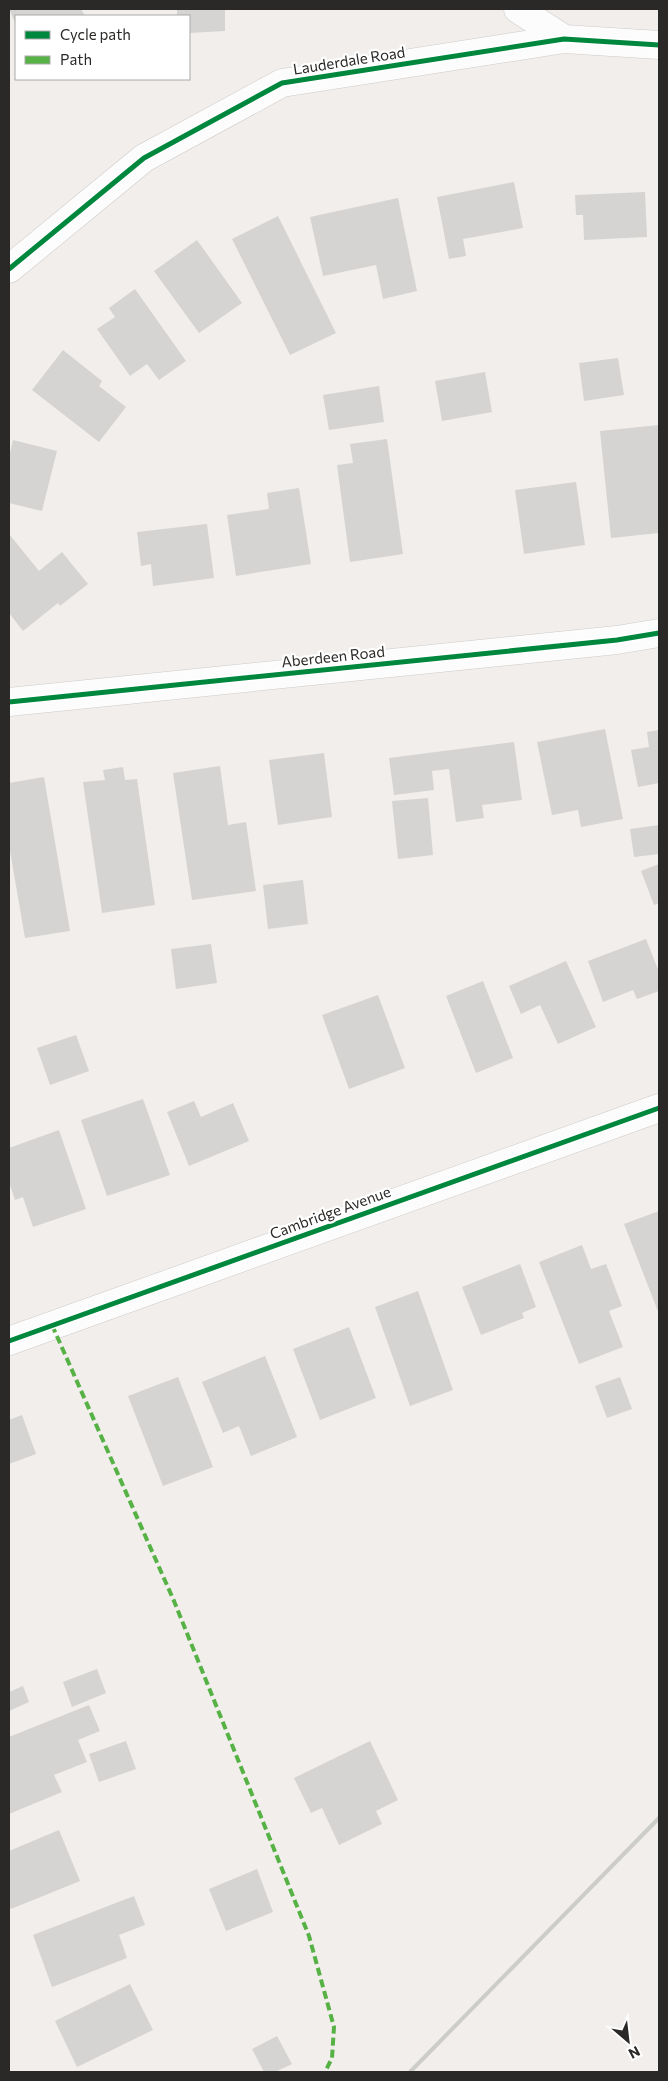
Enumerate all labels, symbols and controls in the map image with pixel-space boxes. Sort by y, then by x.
legend [15,15,190,80]
text: Cycle path [60,25,131,43]
street label: Lauderdale Road [292,42,406,78]
text: Path [60,50,92,68]
street label: Aberdeen Road [280,642,386,670]
street label: Cambridge Avenue [267,1182,393,1242]
north arrow [603,2016,653,2066]
text: N [626,2043,643,2063]

